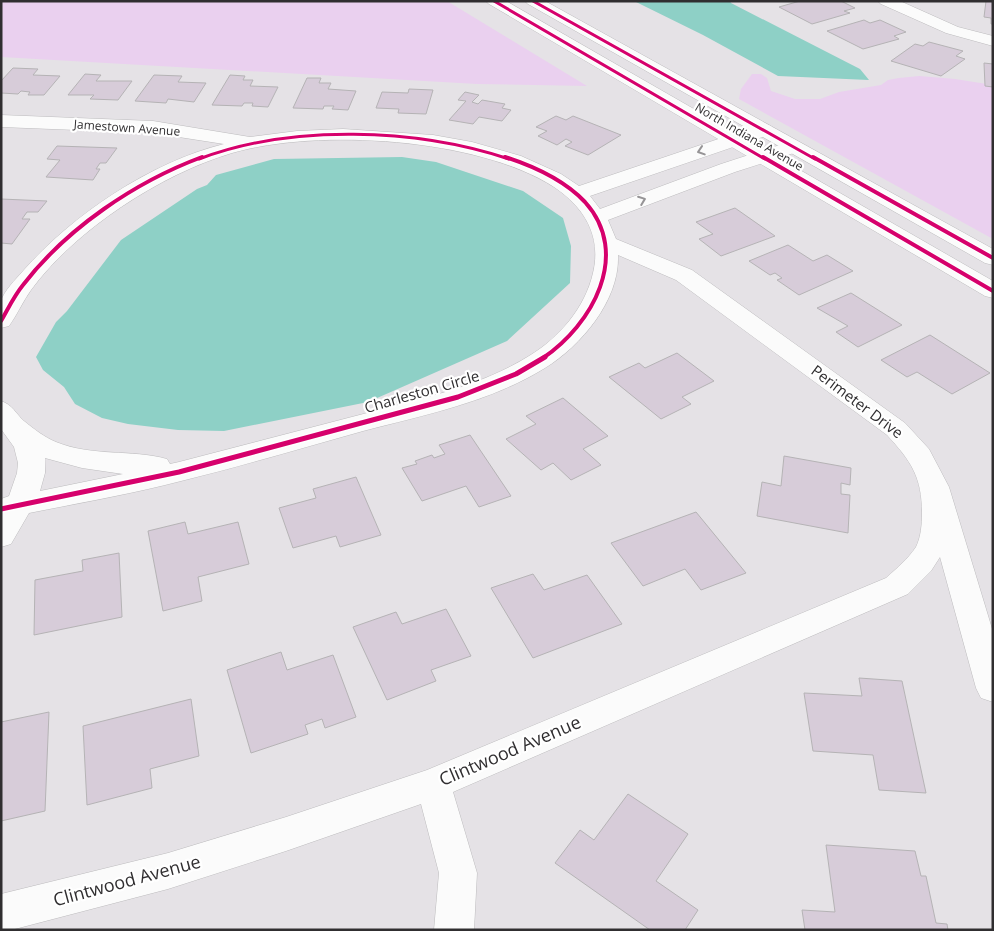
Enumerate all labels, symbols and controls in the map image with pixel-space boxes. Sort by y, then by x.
street label: North Indiana Avenue [692,99,807,175]
street label: Jamestown Avenue [72,115,181,140]
one-way arrow [697,146,706,156]
one-way arrow [638,196,646,206]
street label: Perimeter Drive [808,360,908,442]
street label: Charleston Circle [362,365,482,417]
street label: Clintwood Avenue [435,709,584,791]
street label: Clintwood Avenue [50,849,203,911]

